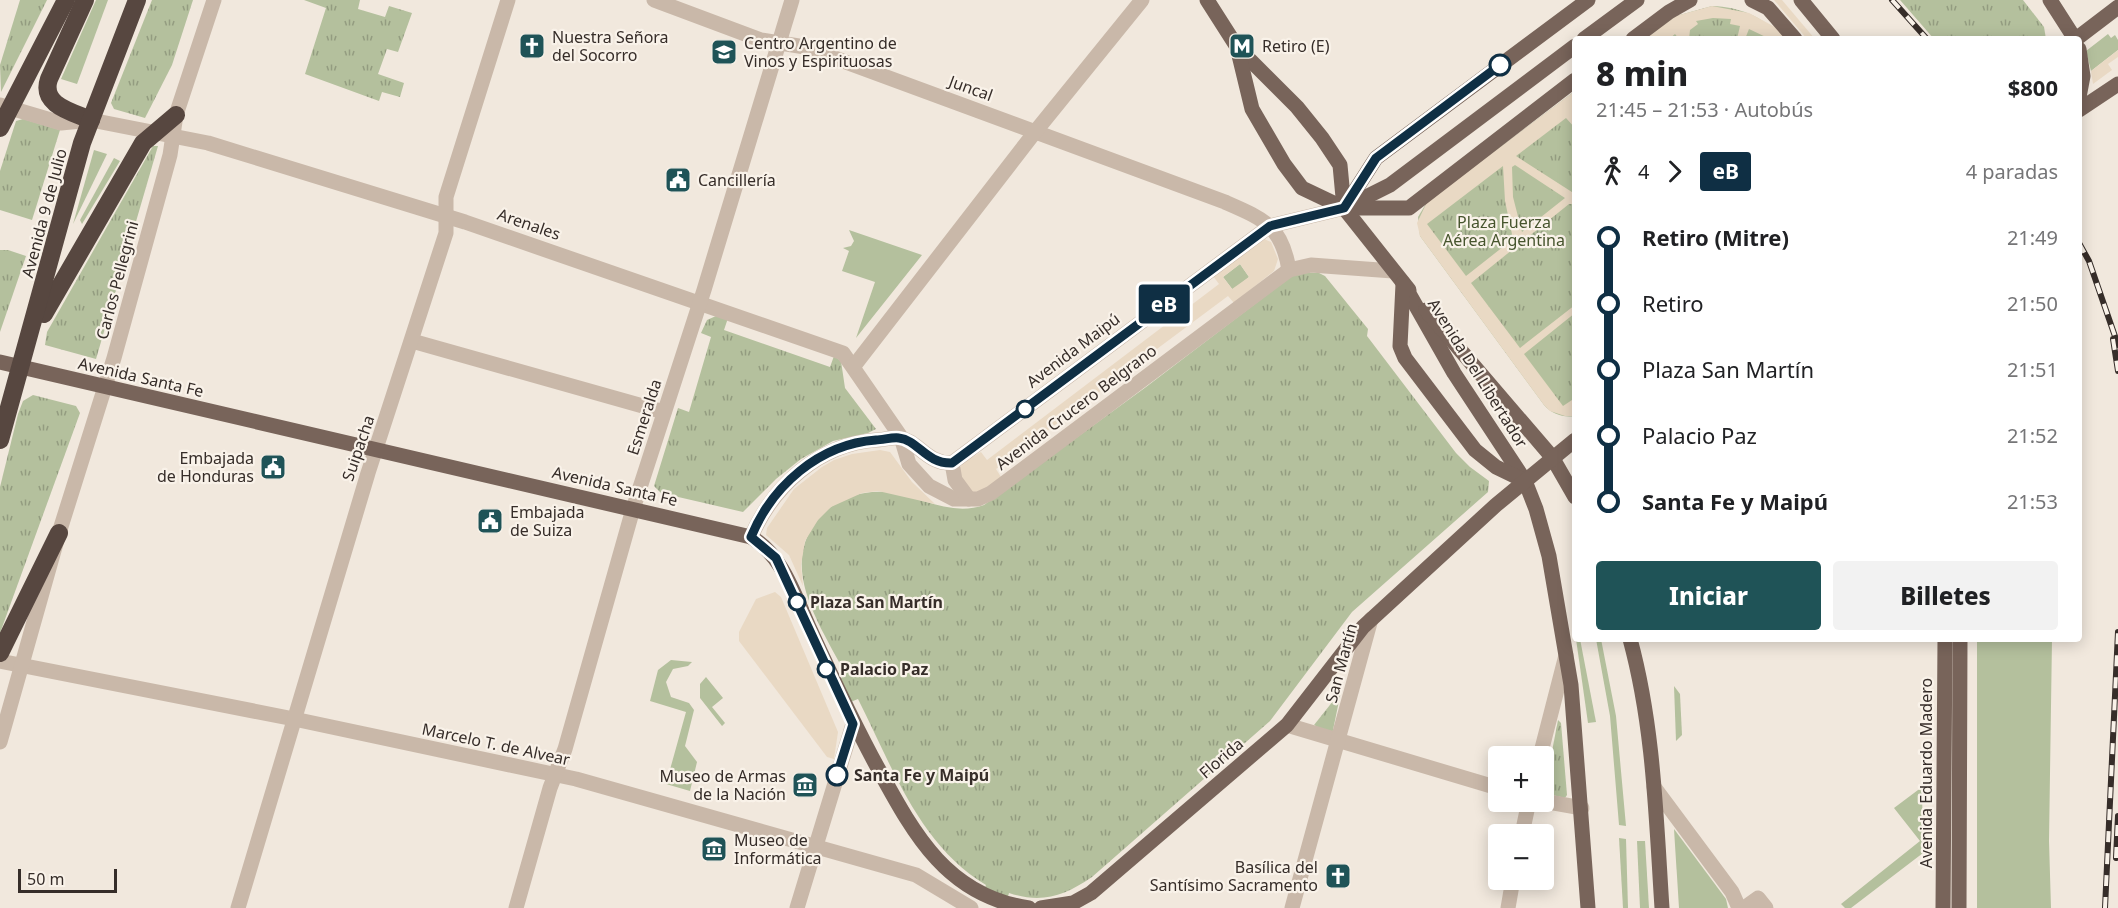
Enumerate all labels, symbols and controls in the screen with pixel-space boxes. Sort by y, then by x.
place label: Nuestra Señora del Socorro [552,26,669,66]
church icon: Nuestra Señora del Socorro [517,31,547,61]
metro station icon: Retiro (E) [1227,31,1257,61]
place label: Centro Argentino de Vinos y Espirituosas [744,32,897,72]
place label: Retiro (E) [1262,35,1330,57]
school or university icon: Centro Argentino de Vinos y Espirituosas [709,37,739,67]
text: 8 min [1596,51,1688,96]
unlabelled marker [1489,54,1511,76]
street label: Juncal [944,69,996,106]
text: $800 [2008,72,2058,102]
text: 21:45 – 21:53 · Autobús [1596,96,1813,123]
street label: Avenida 9 de Julio [16,146,72,280]
icon: walk [1596,155,1629,188]
icon: forward [1658,155,1691,188]
text: eB [1712,157,1739,185]
text: 4 [1638,158,1649,185]
text: 4 paradas [1966,158,2058,185]
public building icon: Cancillería [663,165,693,195]
place label: Cancillería [698,169,776,191]
street label: Arenales [495,203,563,245]
park label: Plaza Fuerza Aérea Argentina [1443,211,1565,251]
street label: Carlos Pellegrini [91,218,143,342]
text: Retiro (Mitre) [1642,222,1789,252]
text: 21:49 [2007,224,2058,251]
line badge: eB [1137,284,1191,324]
text: Retiro [1642,288,1704,318]
text: eB [1151,290,1177,318]
text: 21:50 [2007,290,2058,317]
street label: Avenida Del Libertador [1423,294,1533,452]
street label: Avenida Maipú [1022,308,1124,392]
street label: Avenida Crucero Belgrano [991,339,1161,475]
street label: Avenida Santa Fe [76,352,206,402]
text: Plaza San Martín [1642,354,1814,384]
text: 21:51 [2007,356,2058,383]
street label: Esmeralda [621,376,667,458]
unlabelled marker [1016,400,1034,418]
street label: Suipacha [337,412,379,484]
text: Palacio Paz [1642,420,1757,450]
text: 21:52 [2007,422,2058,449]
place label: Embajada de Honduras [157,447,254,487]
public building icon: Embajada de Honduras [258,452,288,482]
street label: Avenida Santa Fe [550,461,680,511]
text: Santa Fe y Maipú [1642,486,1828,516]
text: 21:53 [2007,488,2058,515]
place label: Embajada de Suiza [510,501,585,541]
public building icon: Embajada de Suiza [475,506,505,536]
button: Iniciar [1596,561,1821,630]
button: Billetes [1833,561,2058,630]
place label: Plaza San Martín [810,591,943,613]
marker: Plaza San Martín [788,593,806,611]
street label: San Martín [1320,621,1362,705]
place label: Palacio Paz [840,658,929,680]
marker: Palacio Paz [817,660,835,678]
street label: Avenida Eduardo Madero [1915,678,1937,868]
street label: Marcelo T. de Alvear [420,718,572,771]
street label: Florida [1194,733,1248,783]
map controls [1488,746,1554,890]
button: + [1488,746,1554,812]
marker: Santa Fe y Maipú [826,764,848,786]
place label: Santa Fe y Maipú [854,764,989,786]
place label: Museo de Armas de la Nación [660,765,786,805]
museum icon: Museo de Armas de la Nación [790,770,820,800]
button: − [1488,824,1554,890]
place label: Museo de Informática [734,829,822,869]
museum icon: Museo de Informática [699,834,729,864]
place label: Basílica del Santísimo Sacramento [1150,856,1318,896]
church icon: Basílica del Santísimo Sacramento [1323,861,1353,891]
scale bar [18,866,117,894]
text: 50 m [27,868,64,890]

